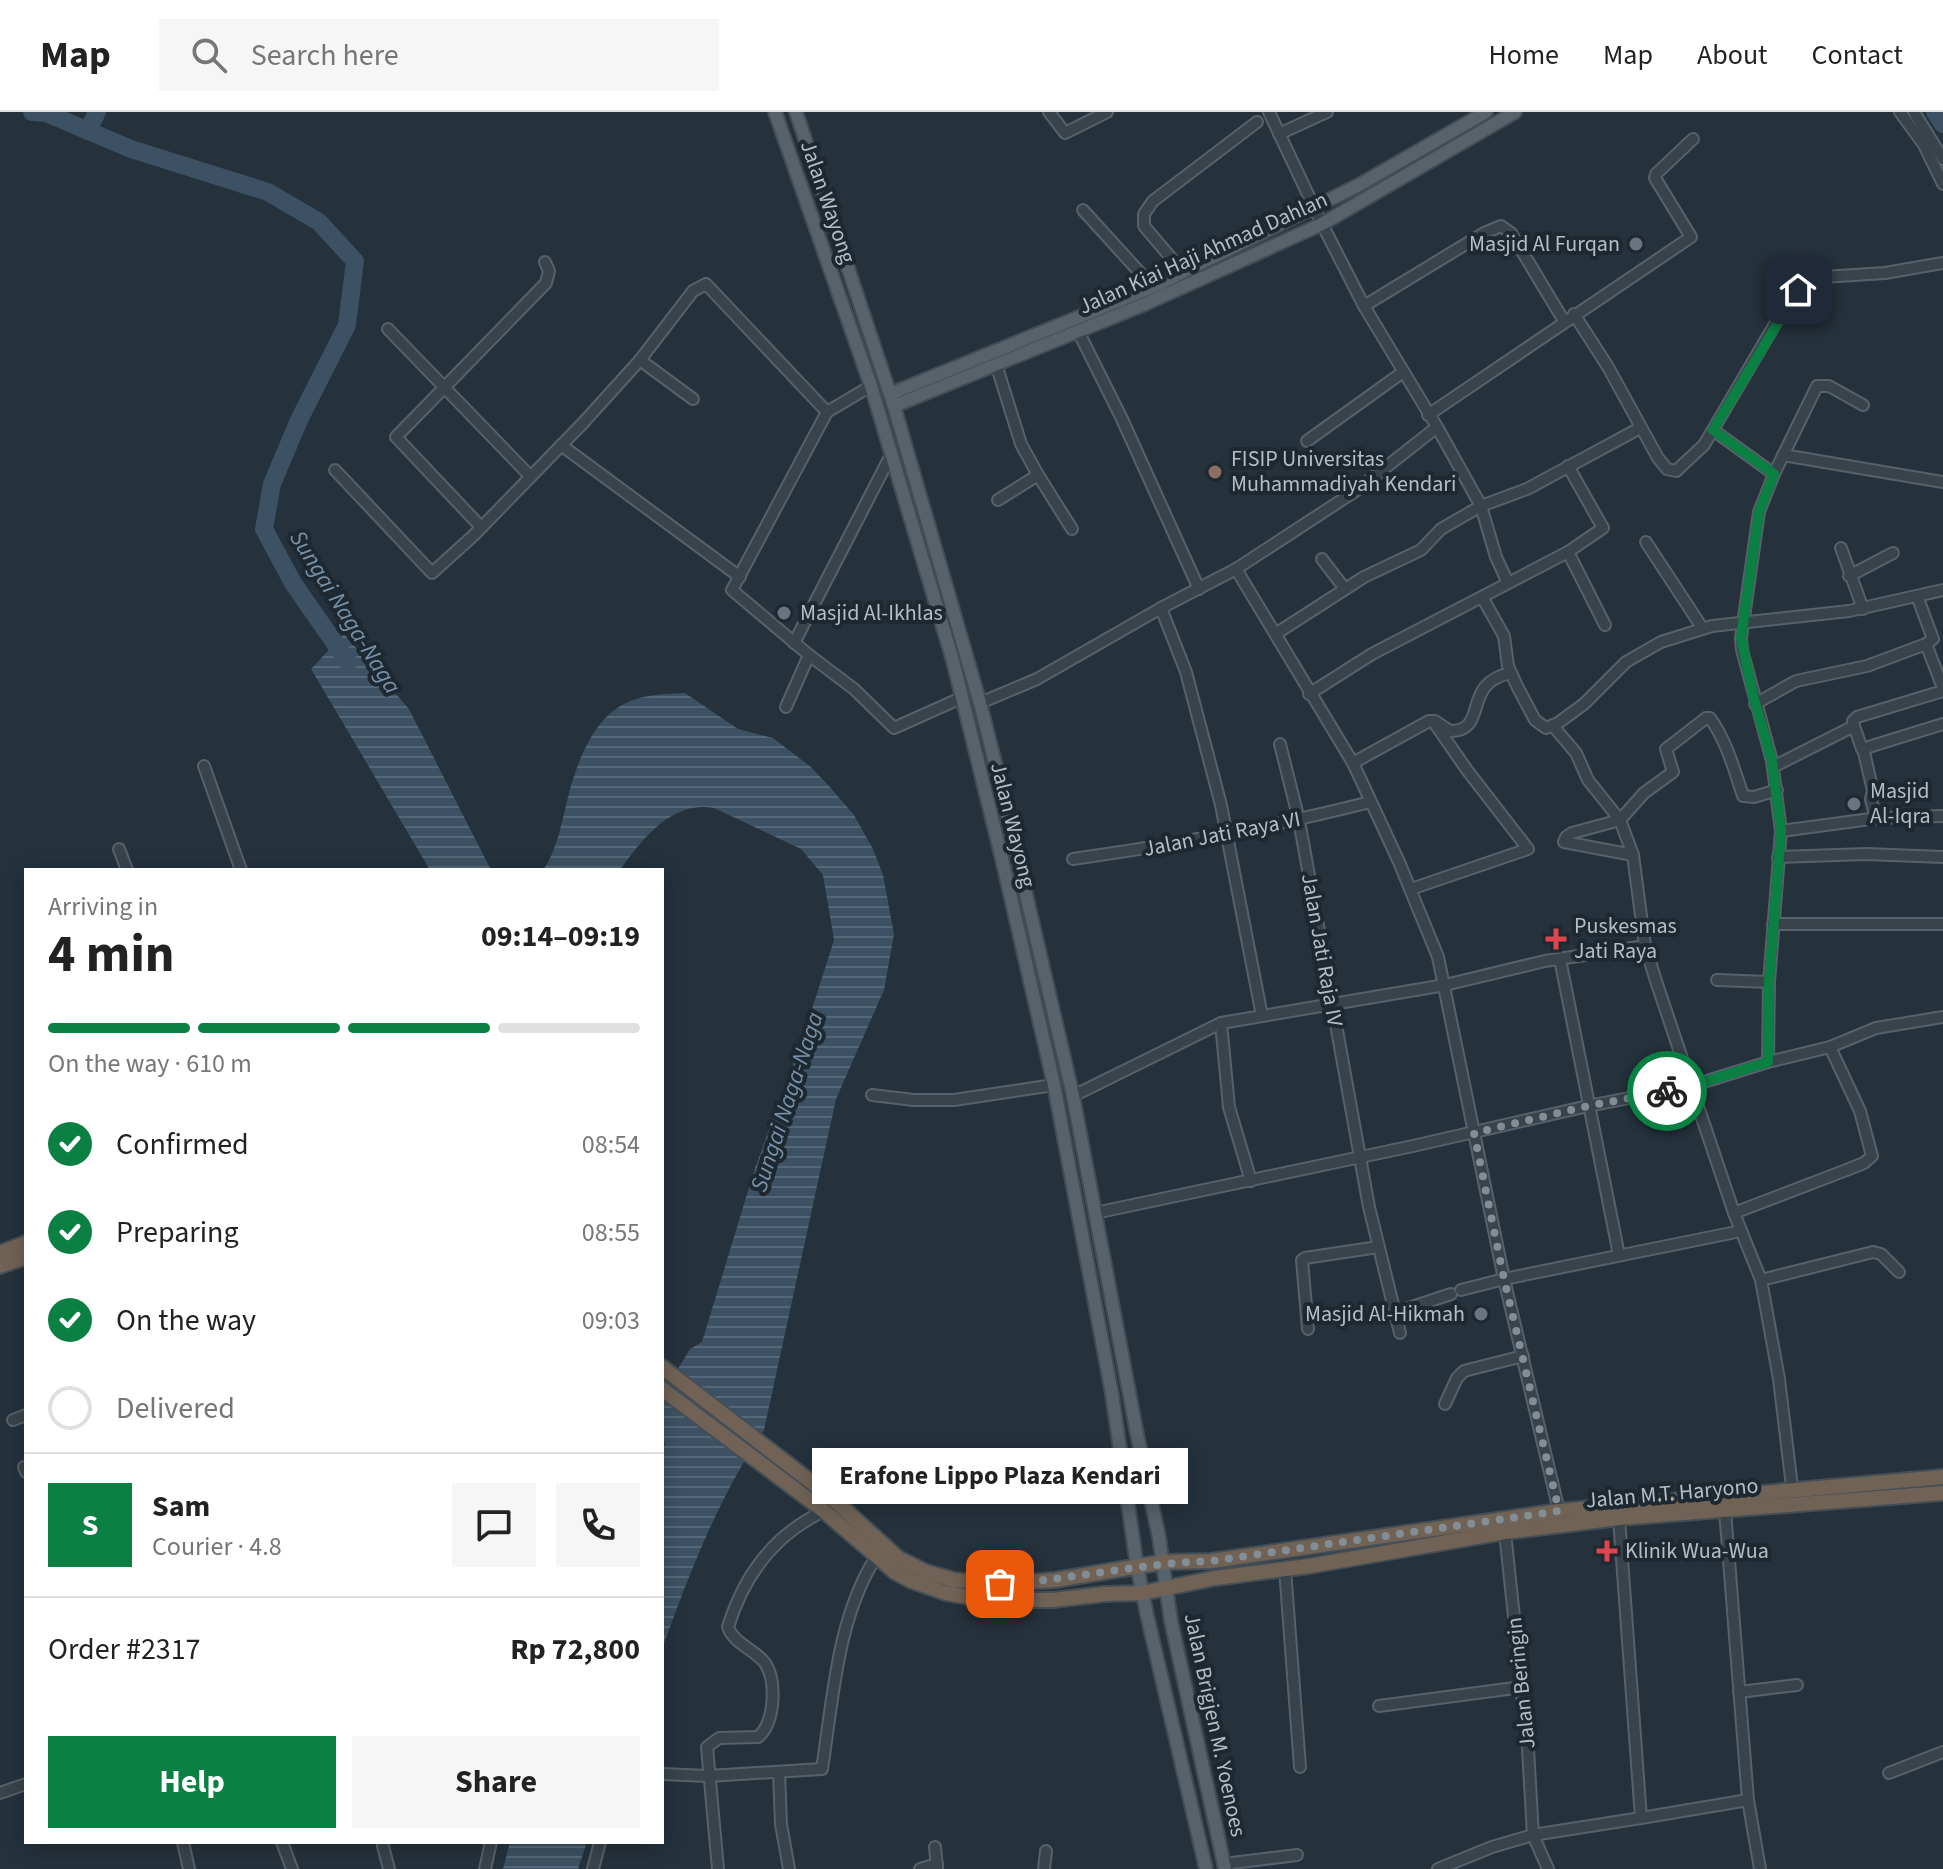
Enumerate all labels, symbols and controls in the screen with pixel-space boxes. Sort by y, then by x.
search box [159,19,719,91]
text: Map [40,28,111,82]
icon: search [187,33,231,77]
text: Search here [251,34,399,77]
text: Home [1488,35,1559,75]
text: Map [1603,35,1653,75]
text: About [1697,35,1768,75]
text: Contact [1812,35,1903,75]
street label: Jalan Wayong [792,136,864,268]
street label: Jalan Kiai Haji Ahmad Dahlan [1073,184,1333,322]
place label: Masjid Al Furqan [1469,228,1620,260]
marker: Masjid Al Furqan [1627,235,1645,253]
pin [1764,256,1832,324]
icon: home [1776,268,1820,312]
place label: FISIP Universitas Muhammadiyah Kendari [1231,443,1456,500]
marker: FISIP Universitas Muhammadiyah Kendari [1206,463,1224,481]
water label: Sungai Naga-Naga [281,523,409,701]
place label: Masjid Al-Ikhlas [800,597,943,629]
marker: Masjid Al-Ikhlas [775,604,793,622]
street label: Jalan Wayong [982,759,1044,891]
place label: Masjid Al-Iqra [1870,775,1931,832]
marker: Masjid Al-Iqra [1845,795,1863,813]
street label: Jalan Jati Raya VI [1141,803,1303,865]
street label: Jalan Jati Raja IV [1293,871,1351,1030]
text: Arriving in [48,888,158,925]
place label: Puskesmas Jati Raya [1574,910,1677,967]
text: 09:14–09:19 [481,915,640,958]
text: 4 min [48,918,175,992]
marker: Puskesmas Jati Raya [1545,928,1567,950]
water label: Sungai Naga-Naga [741,1007,833,1196]
text: On the way · 610 m [48,1045,252,1082]
courier [1627,1051,1707,1131]
icon: bike [1645,1069,1689,1113]
icon: check [48,1122,92,1166]
text: Confirmed [116,1123,249,1166]
text: 08:54 [582,1126,640,1163]
icon: check [48,1210,92,1254]
text: Preparing [116,1211,239,1254]
text: 08:55 [582,1214,640,1251]
icon: check [48,1298,92,1342]
place label: Masjid Al-Hikmah [1305,1298,1465,1330]
text: On the way [116,1299,256,1342]
text: 09:03 [582,1302,640,1339]
marker: Masjid Al-Hikmah [1472,1305,1490,1323]
text: Delivered [116,1387,235,1430]
callout: Erafone Lippo Plaza Kendari [812,1448,1188,1504]
text: Erafone Lippo Plaza Kendari [839,1457,1161,1494]
street label: Jalan M.T. Haryono [1584,1470,1760,1516]
button: chat [452,1483,536,1567]
button: phone [556,1483,640,1567]
text: Sam [152,1485,210,1528]
text: S [82,1504,98,1547]
text: Courier · 4.8 [152,1528,282,1565]
place label: Klinik Wua-Wua [1625,1535,1769,1567]
marker: Klinik Wua-Wua [1596,1540,1618,1562]
pin [966,1550,1034,1618]
icon: bag [978,1562,1022,1606]
street label: Jalan Brigjen M. Yoenoes [1176,1610,1254,1840]
street label: Jalan Beringin [1498,1616,1544,1750]
text: Order #2317 [48,1628,201,1671]
text: Rp 72,800 [510,1628,640,1671]
button: Help [48,1736,336,1828]
button: Share [352,1736,640,1828]

